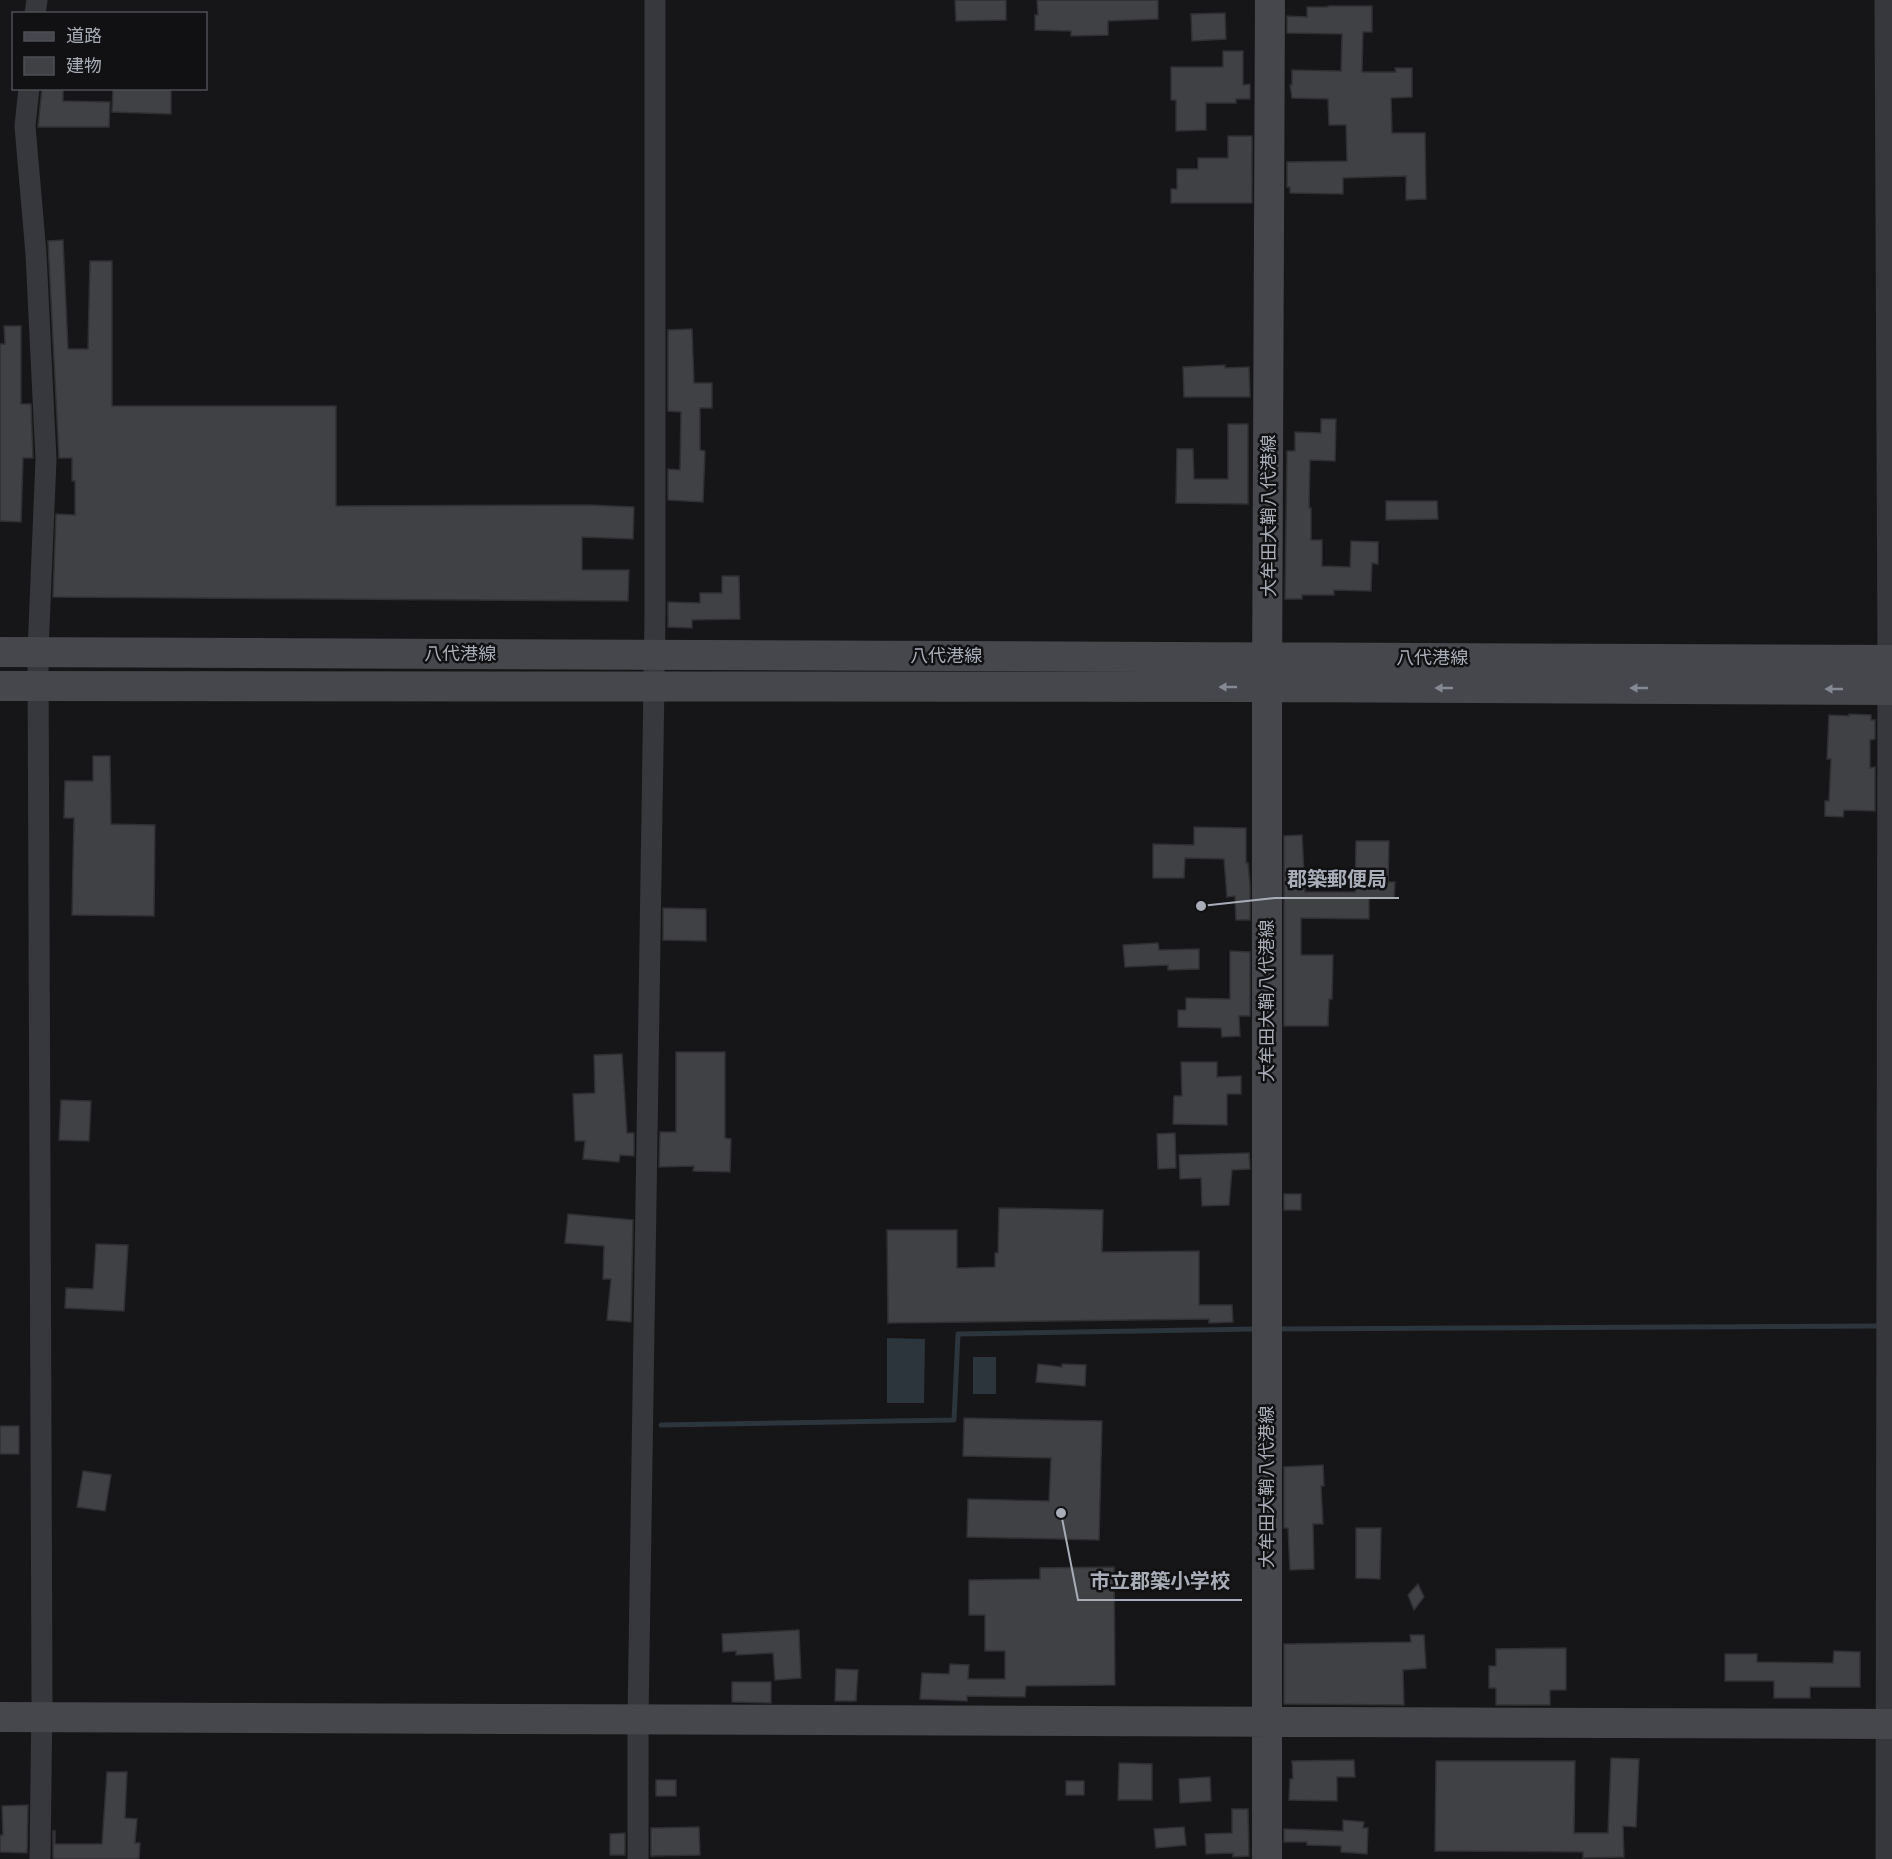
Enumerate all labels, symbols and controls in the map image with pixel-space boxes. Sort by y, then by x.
legend [12,12,207,90]
text: 道路 [66,23,102,49]
text: 建物 [66,53,102,79]
street label: 大牟田大鞘八代港線 [1256,435,1282,597]
street label: 八代港線 [424,641,496,667]
street label: 八代港線 [910,643,982,669]
street label: 八代港線 [1396,645,1468,671]
one-way arrow [1218,682,1237,692]
one-way arrow [1434,683,1453,692]
one-way arrow [1629,683,1648,693]
one-way arrow [1824,684,1843,694]
callout: 郡築郵便局 [1275,860,1399,898]
text: 郡築郵便局 [1287,865,1387,894]
street label: 大牟田大鞘八代港線 [1254,920,1280,1082]
street label: 大牟田大鞘八代港線 [1254,1406,1280,1568]
callout: 市立郡築小学校 [1078,1562,1242,1600]
text: 市立郡築小学校 [1090,1567,1230,1596]

